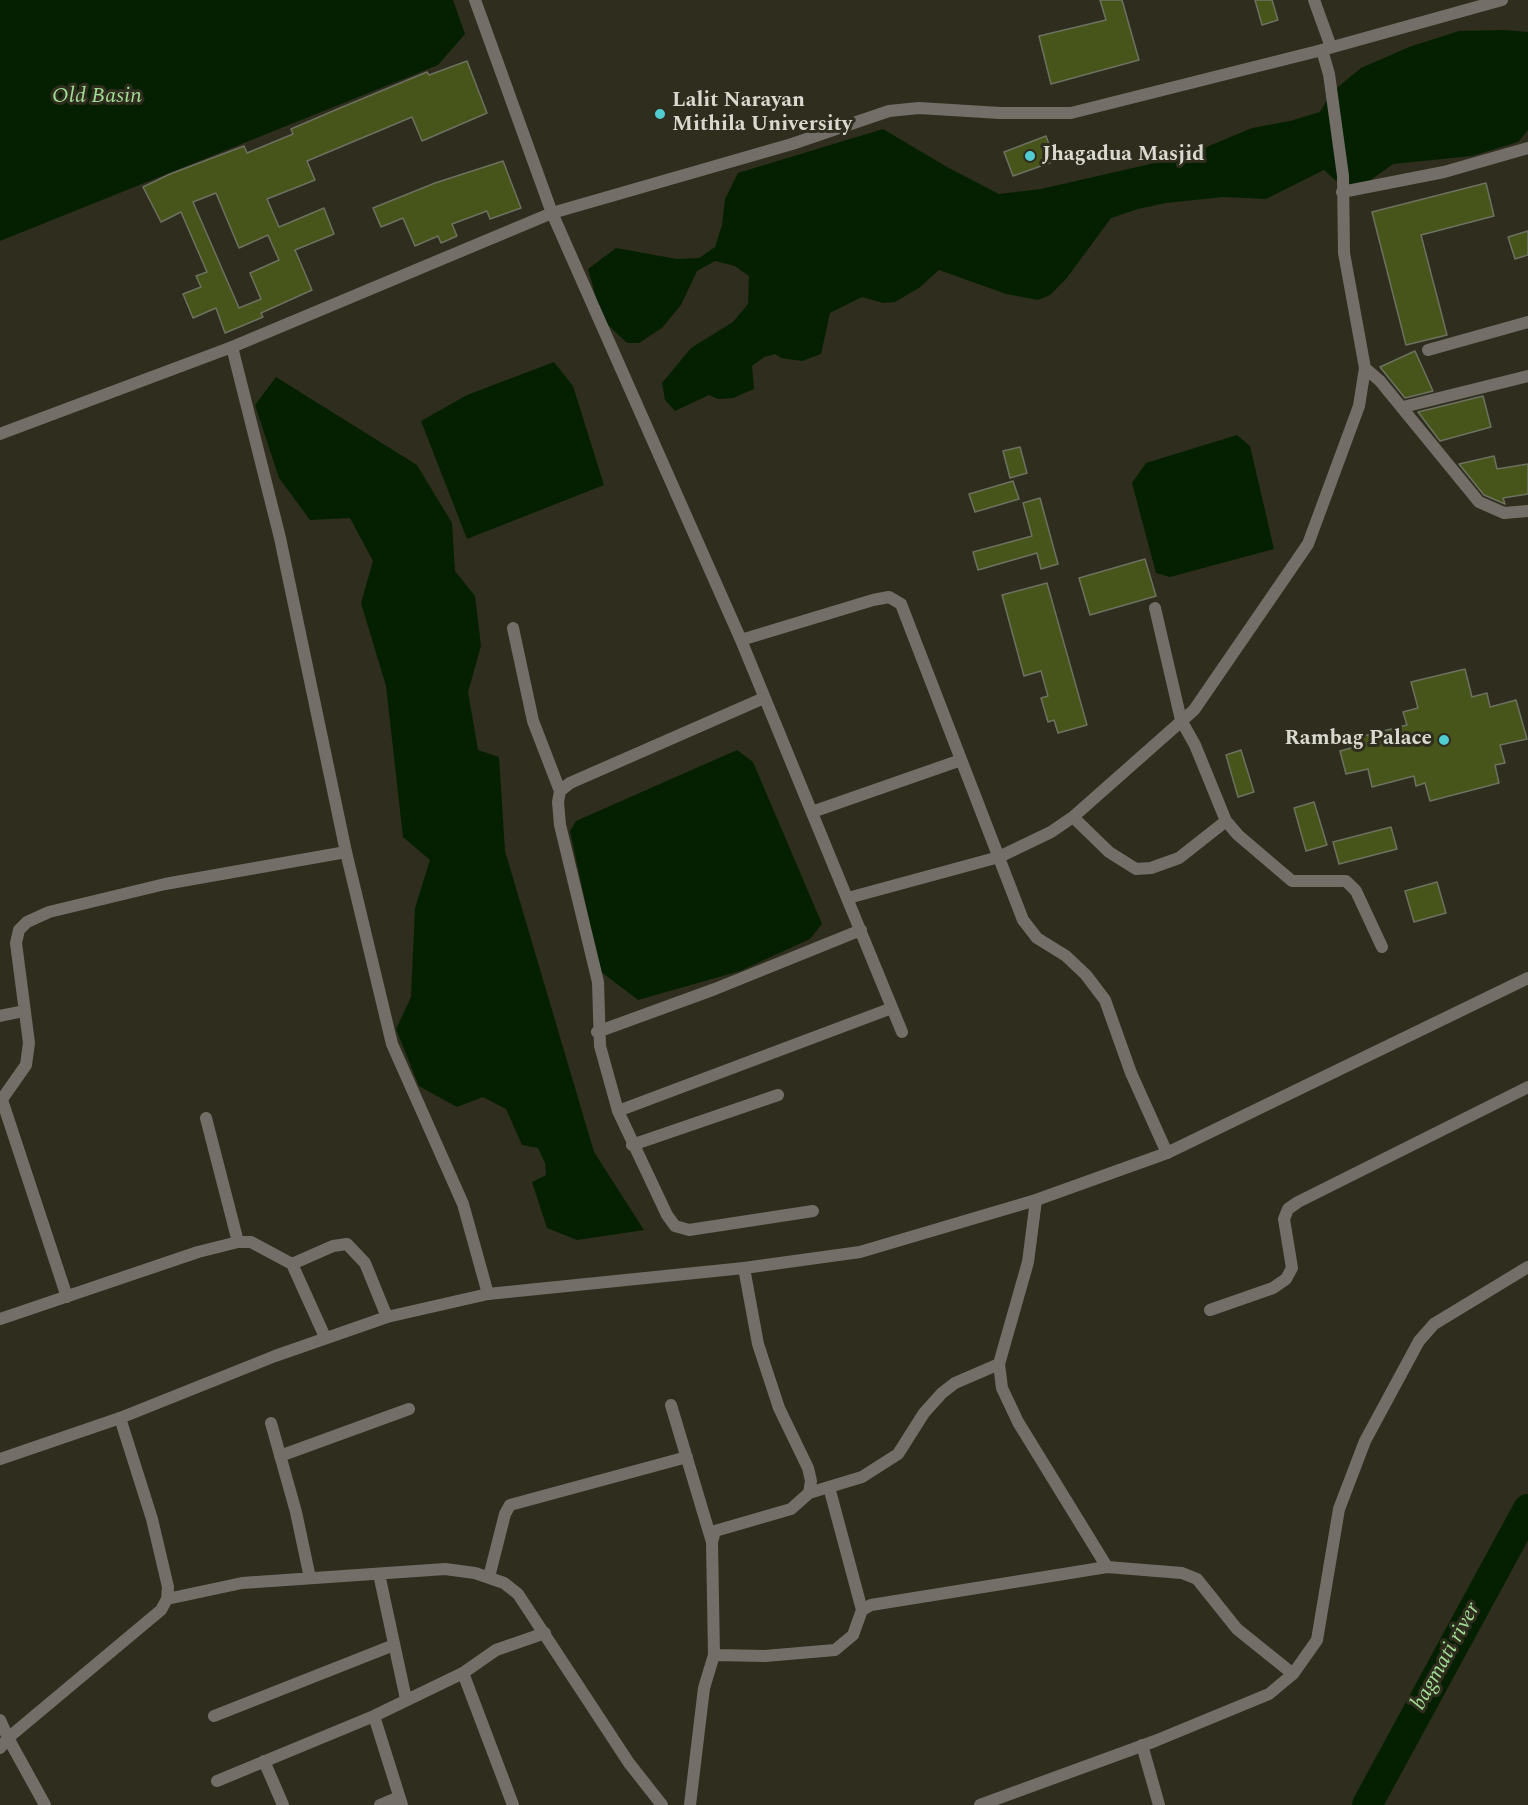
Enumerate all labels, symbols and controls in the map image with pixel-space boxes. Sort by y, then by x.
water label: Old Basin [52,85,142,111]
place label: Lalit Narayan Mithila University [672,89,852,139]
marker: Lalit Narayan Mithila University [653,107,667,121]
place label: Jhagadua Masjid [1042,143,1204,169]
marker: Jhagadua Masjid [1023,149,1037,163]
place label: Rambag Palace [1285,727,1432,753]
marker: Rambag Palace [1437,733,1451,747]
water label: bagmati river [1407,1599,1487,1715]

